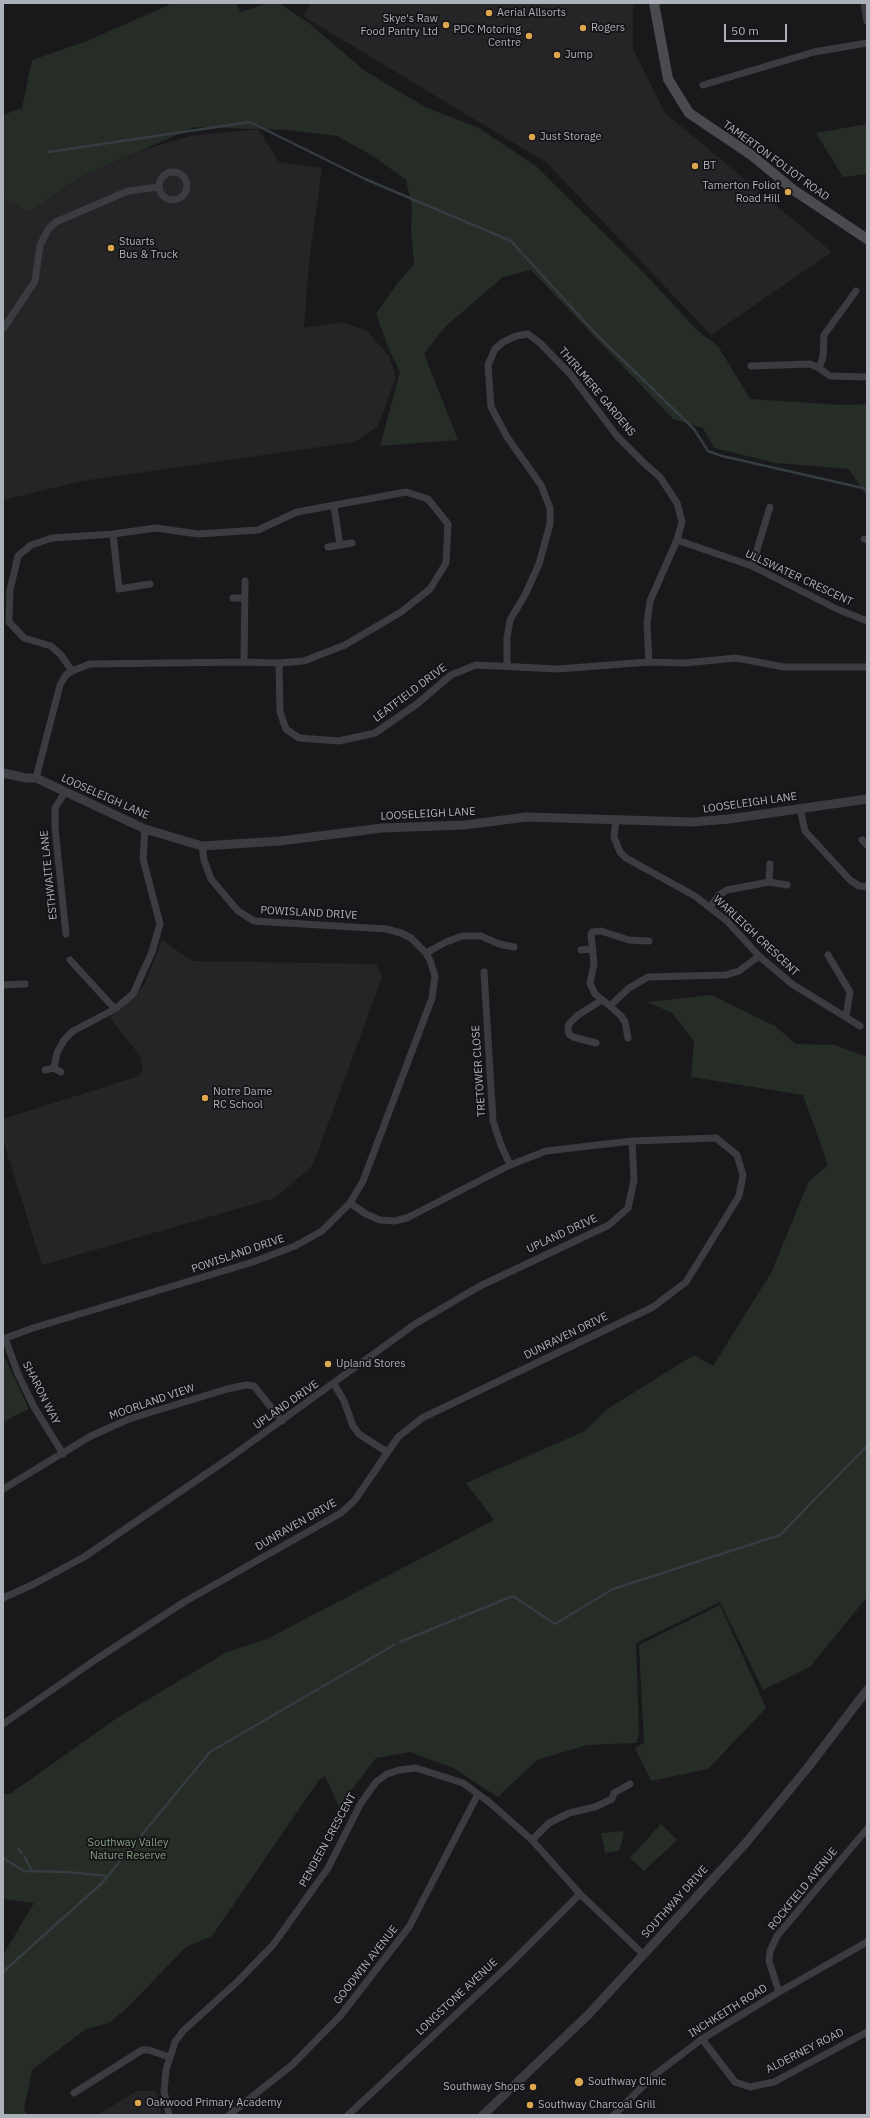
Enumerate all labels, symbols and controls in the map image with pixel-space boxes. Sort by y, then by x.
place label: Aerial Allsorts [497,6,566,20]
marker: Aerial Allsorts [484,8,494,18]
place label: Skye's Raw Food Pantry Ltd [360,12,438,38]
scale bar [726,16,789,42]
marker: Skye's Raw Food Pantry Ltd [441,20,451,30]
place label: Rogers [591,21,625,35]
place label: PDC Motoring Centre [454,23,521,49]
marker: Rogers [578,23,588,33]
text: 50 m [731,23,759,38]
marker: PDC Motoring Centre [524,31,534,41]
place label: Jump [565,48,593,62]
marker: Jump [552,50,562,60]
street label: TAMERTON FOLIOT ROAD [720,118,832,204]
place label: Just Storage [540,130,602,144]
marker: Just Storage [527,132,537,142]
place label: BT [703,159,716,173]
marker: BT [690,161,700,171]
place label: Tamerton Foliot Road Hill [702,179,780,205]
marker: Tamerton Foliot Road Hill [783,187,793,197]
place label: Stuarts Bus & Truck [119,235,178,261]
marker: Stuarts Bus & Truck [106,243,116,253]
street label: THIRLMERE GARDENS [556,345,638,439]
street label: ULLSWATER CRESCENT [743,547,855,609]
street label: LEATFIELD DRIVE [371,661,449,725]
street label: LOOSELEIGH LANE [59,772,151,822]
street label: LOOSELEIGH LANE [702,790,798,816]
street label: LOOSELEIGH LANE [380,805,476,823]
street label: ESTHWAITE LANE [38,829,60,921]
street label: WARLEIGH CRESCENT [710,893,802,979]
street label: POWISLAND DRIVE [260,904,358,922]
street label: TRETOWER CLOSE [469,1025,489,1117]
place label: Notre Dame RC School [213,1085,272,1111]
marker: Notre Dame RC School [200,1093,210,1103]
street label: UPLAND DRIVE [525,1212,599,1256]
street label: POWISLAND DRIVE [190,1232,286,1276]
street label: DUNRAVEN DRIVE [522,1310,610,1362]
place label: Upland Stores [336,1357,406,1371]
street label: SHARON WAY [19,1359,63,1427]
marker: Upland Stores [323,1359,333,1369]
street label: UPLAND DRIVE [251,1378,321,1432]
street label: MOORLAND VIEW [108,1381,196,1423]
street label: DUNRAVEN DRIVE [253,1496,339,1554]
street label: PENDEEN CRESCENT [297,1791,359,1889]
park label: Southway Valley Nature Reserve [88,1836,168,1862]
street label: ROCKFIELD AVENUE [766,1845,840,1933]
street label: SOUTHWAY DRIVE [639,1863,711,1941]
street label: GOODWIN AVENUE [331,1923,401,2007]
street label: LONGSTONE AVENUE [414,1956,500,2038]
street label: INCHKEITH ROAD [686,1982,770,2040]
street label: ALDERNEY ROAD [764,2026,846,2076]
place label: Southway Clinic [588,2075,666,2089]
marker: Southway Clinic [573,2076,585,2088]
place label: Southway Shops [443,2080,525,2094]
marker: Southway Shops [528,2082,538,2092]
place label: Oakwood Primary Academy [146,2096,282,2110]
marker: Oakwood Primary Academy [133,2098,143,2108]
place label: Southway Charcoal Grill [538,2098,655,2112]
marker: Southway Charcoal Grill [525,2100,535,2110]

